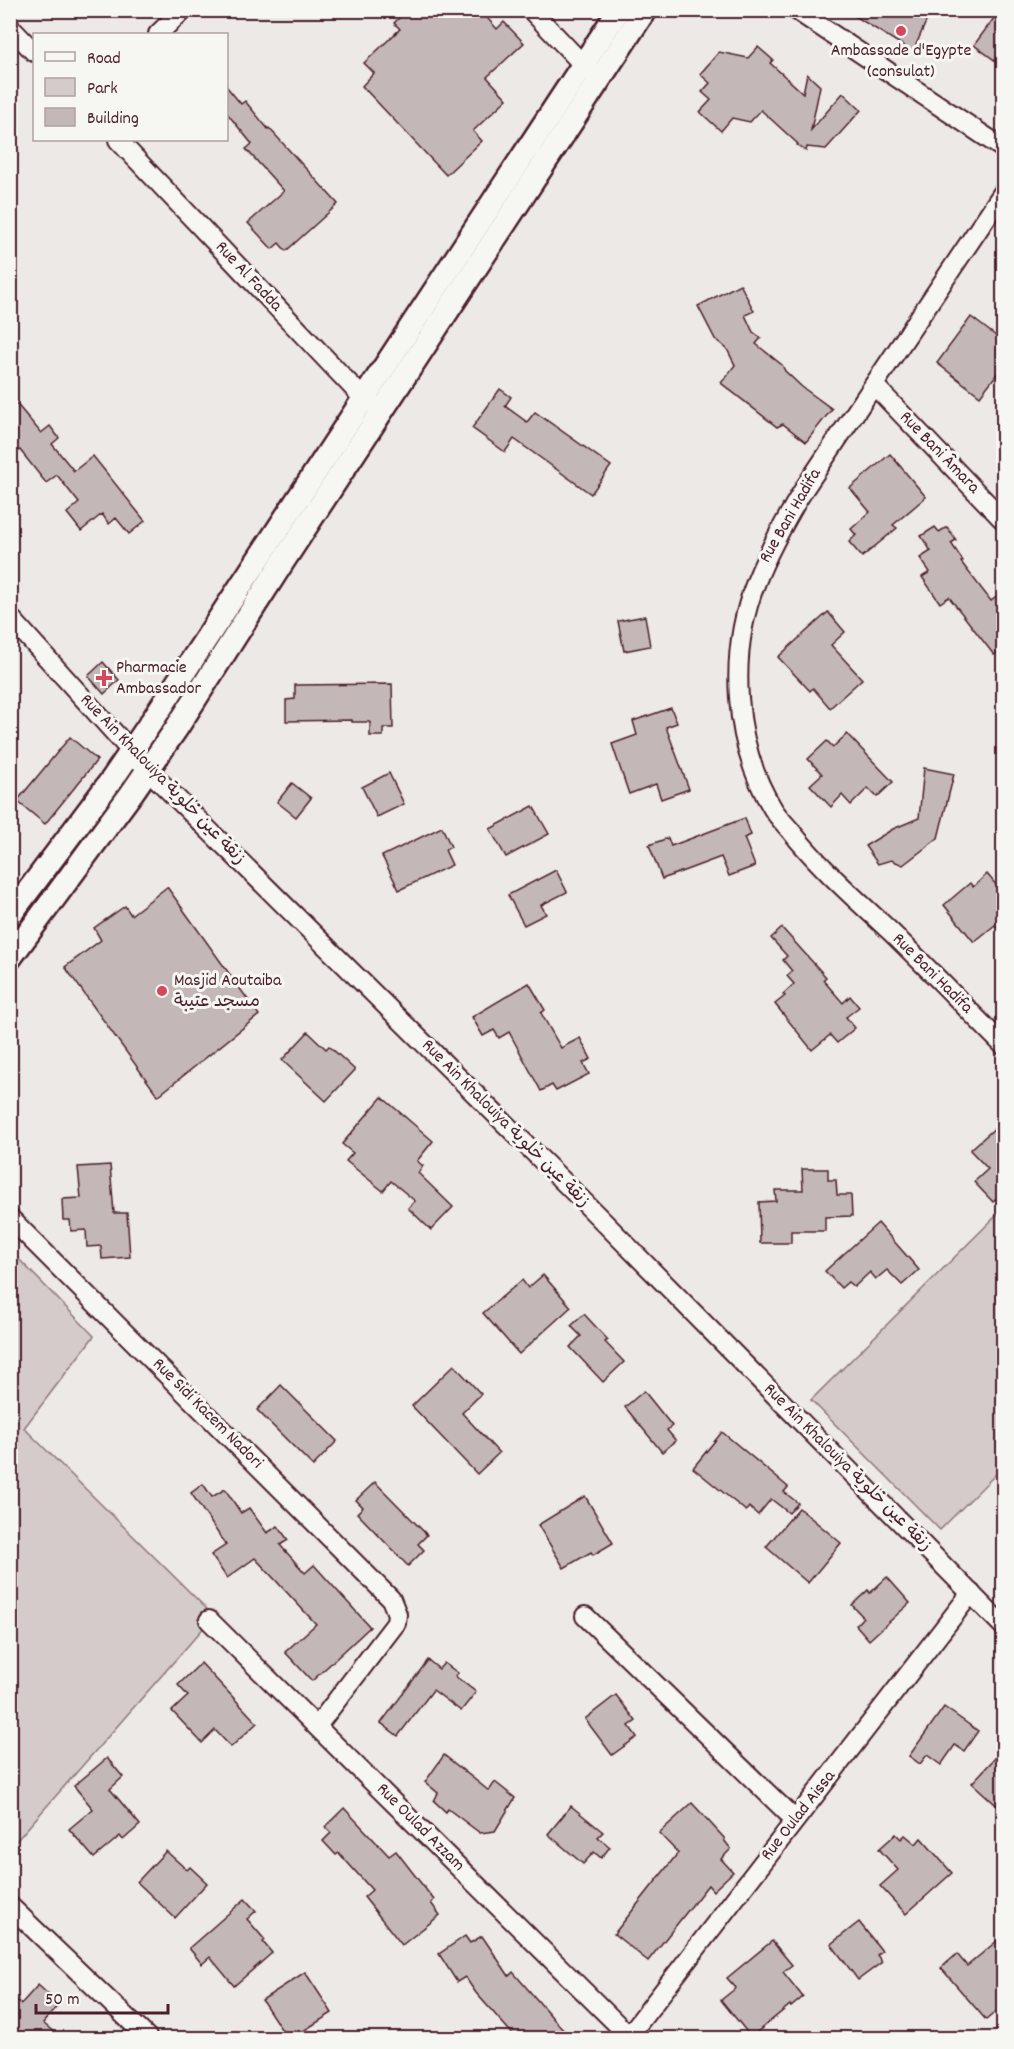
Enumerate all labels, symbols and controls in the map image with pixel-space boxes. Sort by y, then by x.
marker: Ambassade d'Egypte (consulat) [894,24,908,38]
legend [33,33,228,141]
place label: Ambassade d'Egypte (consulat) [831,39,971,85]
text: Road [87,47,121,72]
text: Park [87,77,118,102]
text: Building [87,107,139,132]
street label: Rue Al Fadda [209,236,288,318]
street label: Rue Bani Âmara [893,406,985,500]
street label: Rue Bani Hadifa [754,464,828,568]
place label: Pharmacie Ambassador [116,656,201,702]
marker: Pharmacie Ambassador [97,671,111,685]
street label: Rue Ain Khalouiya زنقة عين خلوية [73,689,251,871]
street label: Rue Bani Hadifa [886,928,979,1021]
place label: Masjid Aoutaiba مسجد عتيبة [174,969,282,1015]
marker: Masjid Aoutaiba مسجد عتيبة [155,984,169,998]
street label: Rue Ain Khalouiya زنقة عين خلوية [415,1034,595,1214]
street label: Rue Sidi Kacem Nadori [146,1353,268,1475]
street label: Rue Ain Khalouiya زنقة عين خلوية [757,1378,937,1558]
street label: Rue Oulad Aissa [756,1765,843,1867]
street label: Rue Oulad Azzam [370,1778,470,1878]
scale bar [36,1977,168,2015]
text: 50 m [45,1988,80,2013]

